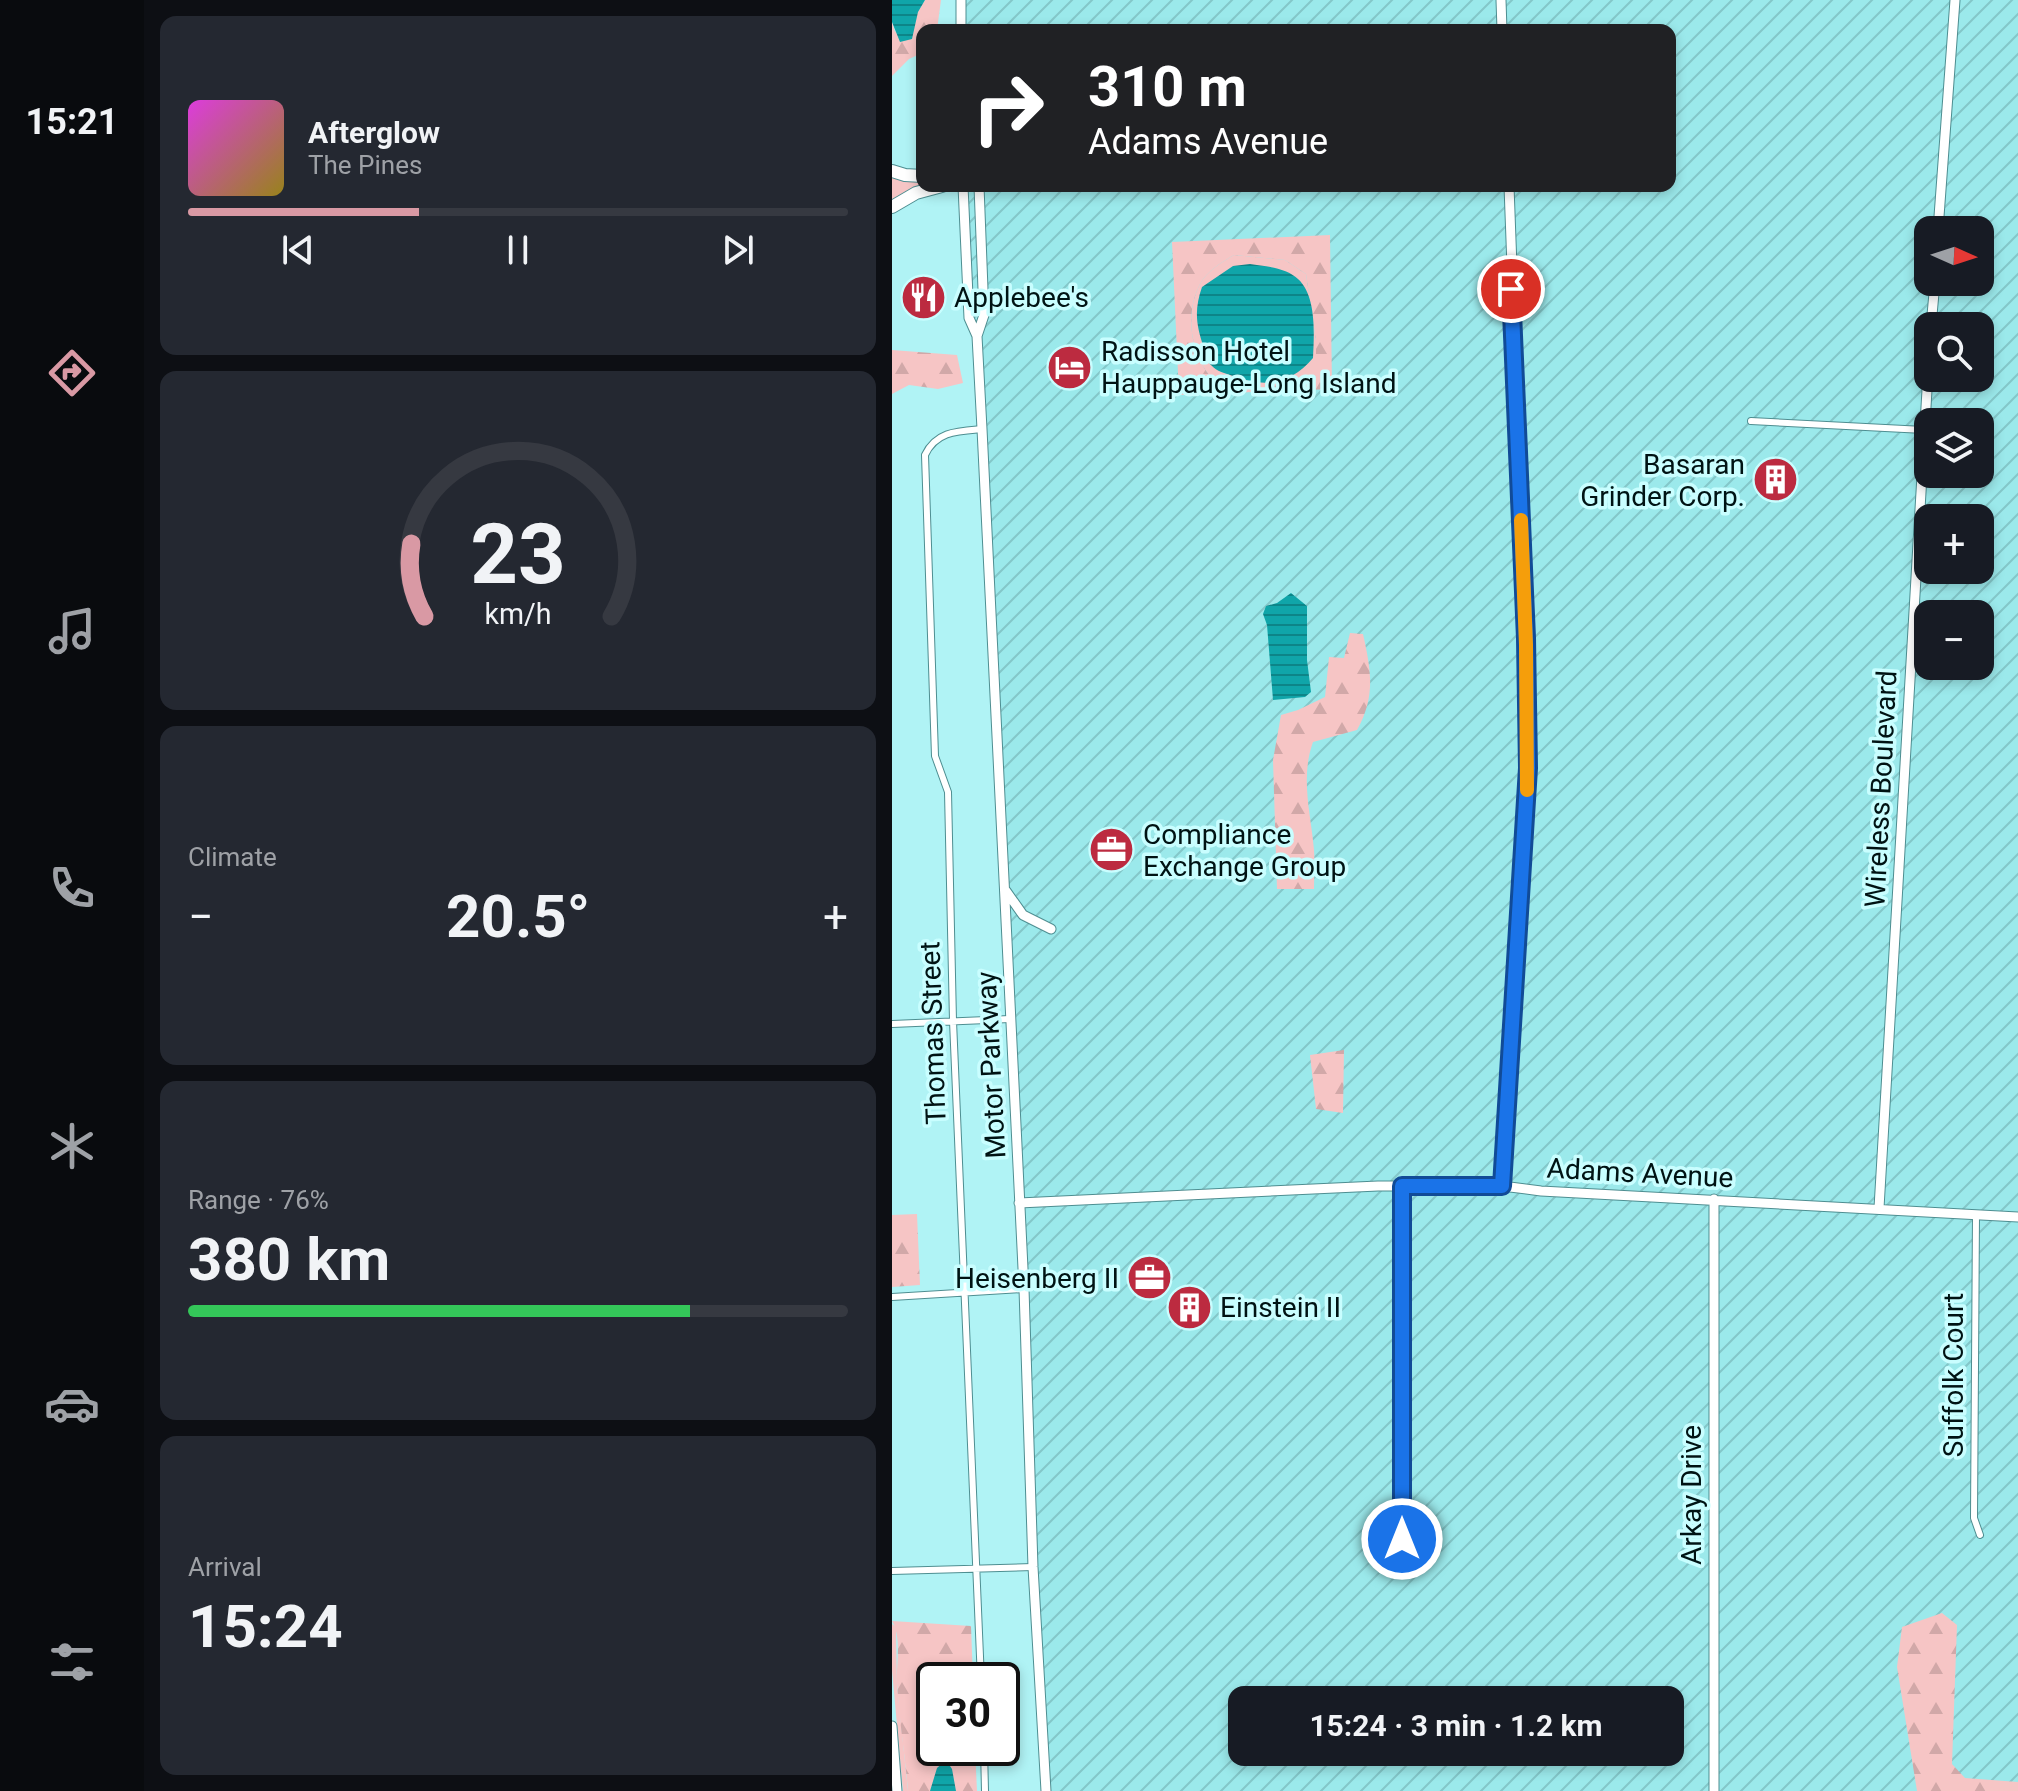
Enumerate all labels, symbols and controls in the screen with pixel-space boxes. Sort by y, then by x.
text: 310 m [1088,54,1247,120]
icon: right [956,56,1060,160]
text: 15:21 [26,101,118,143]
text: Afterglow [308,115,440,150]
text: Adams Avenue [1088,121,1328,163]
text: The Pines [308,150,422,180]
north arrow [1914,216,1994,296]
map controls [1914,216,1994,680]
icon: previous [276,228,320,272]
icon: pause [496,228,540,272]
icon: next [716,228,760,272]
pin [1477,255,1545,323]
icon: arrive [1489,267,1533,311]
restaurant icon: Applebee's [899,273,947,321]
place label: Applebee's [954,281,1089,314]
button: search [1914,312,1994,392]
place label: Radisson Hotel Hauppauge-Long Island [1101,335,1397,400]
hotel icon: Radisson Hotel Hauppauge-Long Island [1046,343,1094,391]
icon: directions [44,345,100,401]
button: layers [1914,408,1994,488]
place label: Basaran Grinder Corp. [1580,448,1745,513]
building icon: Basaran Grinder Corp. [1752,456,1800,504]
button: + [1914,504,1994,584]
text: 23 [470,505,566,602]
text: km/h [484,597,552,631]
button: − [1914,600,1994,680]
icon: music [44,603,100,659]
street label: Wireless Boulevard [1858,670,1904,908]
place label: Compliance Exchange Group [1143,818,1346,883]
office icon: Compliance Exchange Group [1088,826,1136,874]
text: Climate [188,842,277,872]
icon: phone [44,860,100,916]
text: 20.5° [446,881,590,952]
text: − [188,891,213,943]
text: + [823,891,848,943]
street label: Thomas Street [913,941,953,1125]
street label: Motor Parkway [970,971,1012,1159]
icon: climate [44,1118,100,1174]
street label: Adams Avenue [1546,1152,1734,1194]
text: Range · 76% [188,1185,329,1215]
text: 380 km [188,1224,390,1295]
office icon: Heisenberg II [1126,1254,1174,1302]
place label: Heisenberg II [955,1262,1119,1295]
building icon: Einstein II [1165,1283,1213,1331]
place label: Einstein II [1220,1291,1341,1324]
street label: Suffolk Court [1937,1293,1970,1457]
icon: car [44,1376,100,1432]
street label: Arkay Drive [1675,1425,1708,1565]
position arrow [1360,1497,1444,1581]
text: Arrival [188,1552,262,1582]
text: 15:24 [188,1591,343,1662]
icon: filters [44,1634,100,1690]
speed limit sign: 30 [916,1662,1020,1766]
text: 15:24 · 3 min · 1.2 km [1309,1708,1603,1743]

